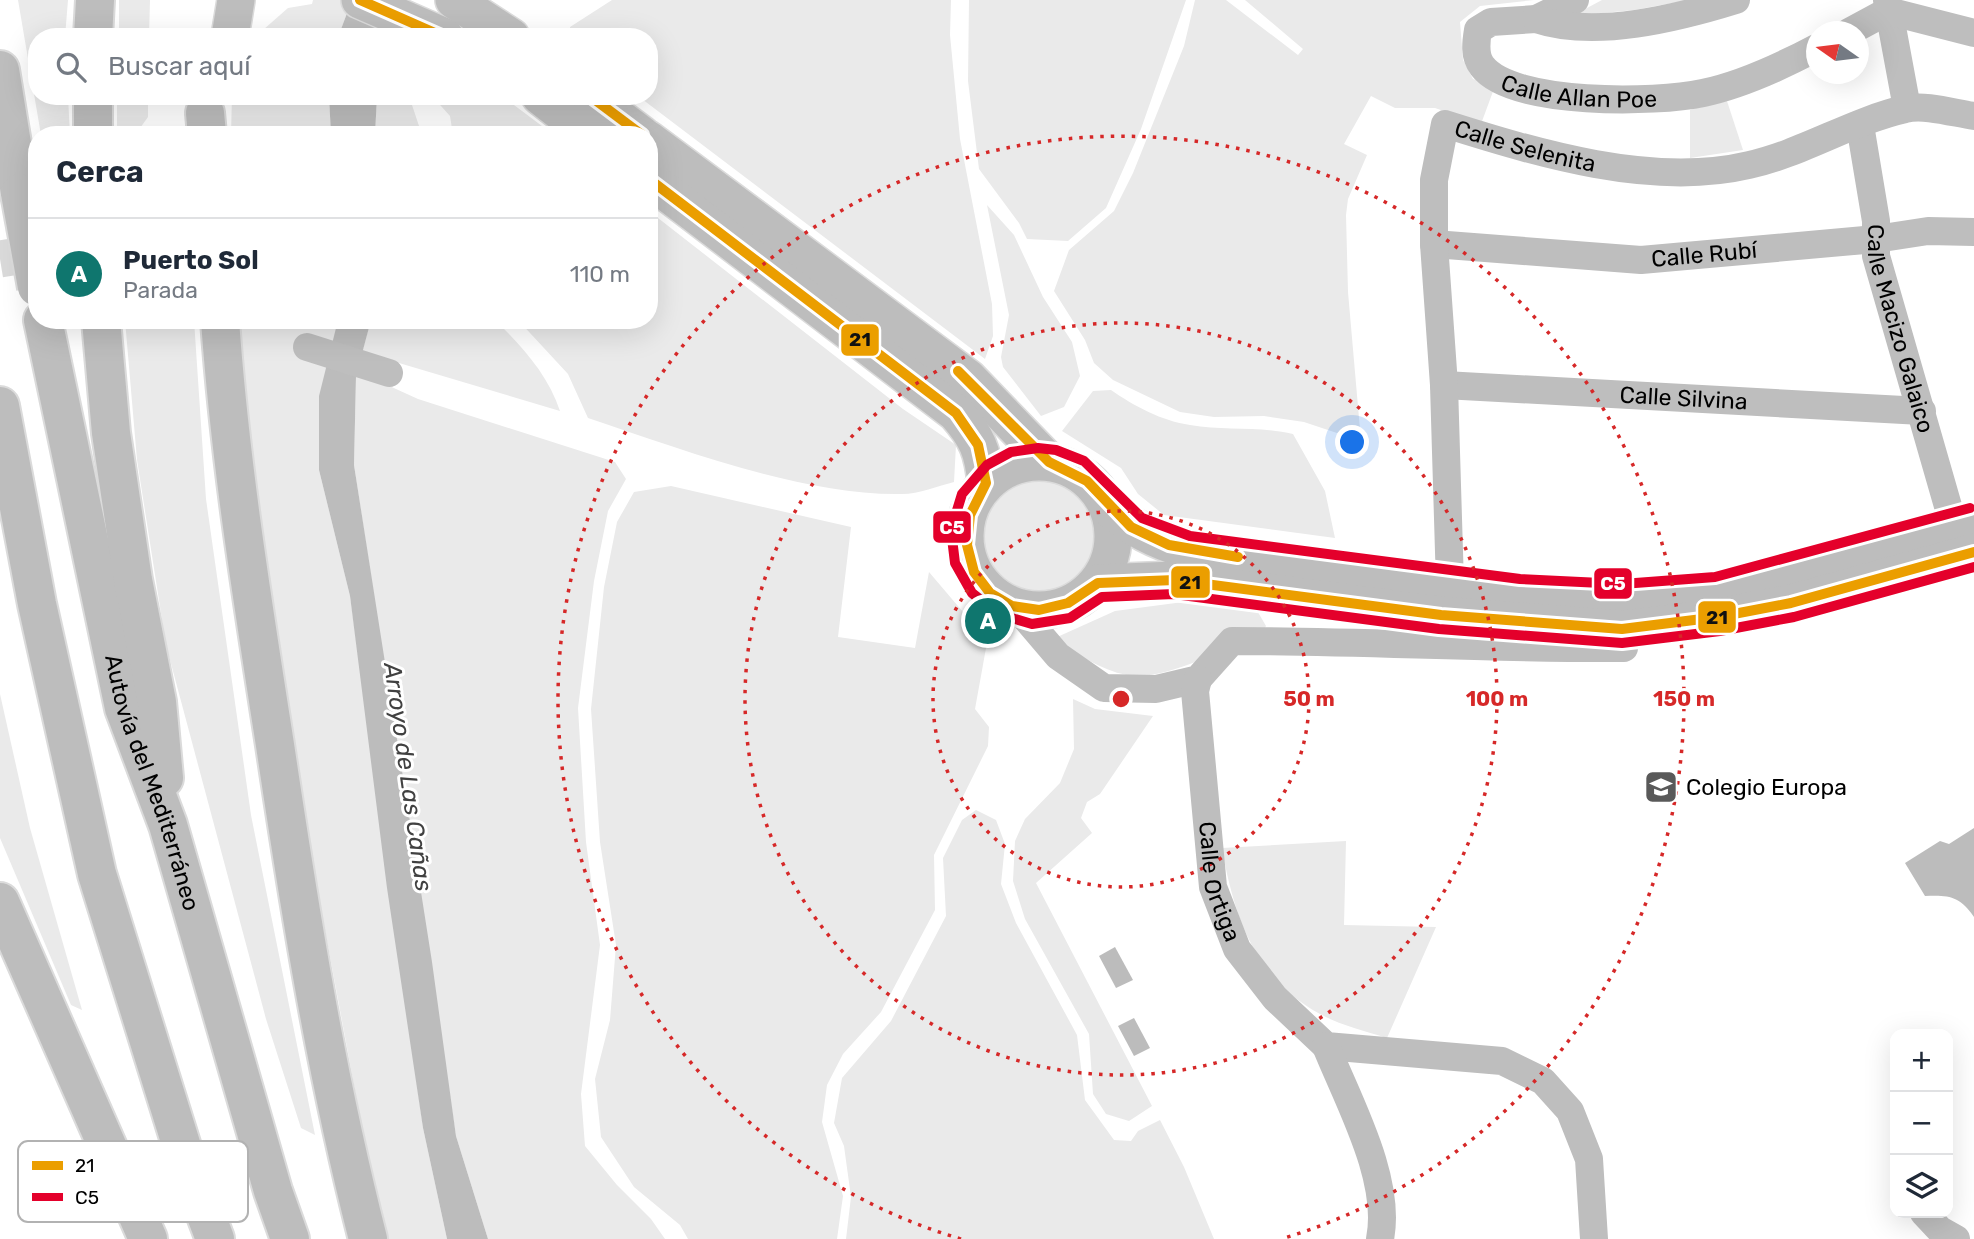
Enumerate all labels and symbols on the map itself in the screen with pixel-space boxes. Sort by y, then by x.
north arrow [1806,21,1869,84]
street label: Calle Allan Poe [1497,68,1658,113]
street label: Calle Selenita [1451,114,1598,178]
street label: Calle Macizo Galaico [1862,224,1940,436]
street label: Calle Rubí [1650,236,1760,273]
line badge: 21 [840,323,880,357]
text: 21 [849,328,871,351]
street label: Calle Silvina [1619,381,1748,415]
your location [1335,425,1369,459]
line badge: C5 [932,510,972,544]
text: C5 [939,516,965,539]
line badge: 21 [1170,565,1211,599]
line badge: C5 [1593,567,1633,600]
text: 21 [1179,571,1201,594]
text: C5 [1600,572,1626,595]
pin: A [965,595,1011,647]
line badge: 21 [1697,600,1737,634]
text: 21 [1706,606,1728,629]
street label: Autovía del Mediterráneo [99,652,206,914]
water label: Arroyo de Las Cañas [378,659,438,893]
text: 50 m [1283,686,1335,711]
text: 100 m [1466,686,1528,711]
text: 150 m [1653,686,1715,711]
centre of rings [1109,687,1133,711]
school or university icon: Colegio Europa [1642,768,1680,806]
place label: Colegio Europa [1686,773,1847,801]
street label: Calle Ortiga [1193,820,1247,946]
legend [18,1141,248,1222]
text: 21 [75,1154,94,1177]
text: C5 [75,1186,99,1209]

